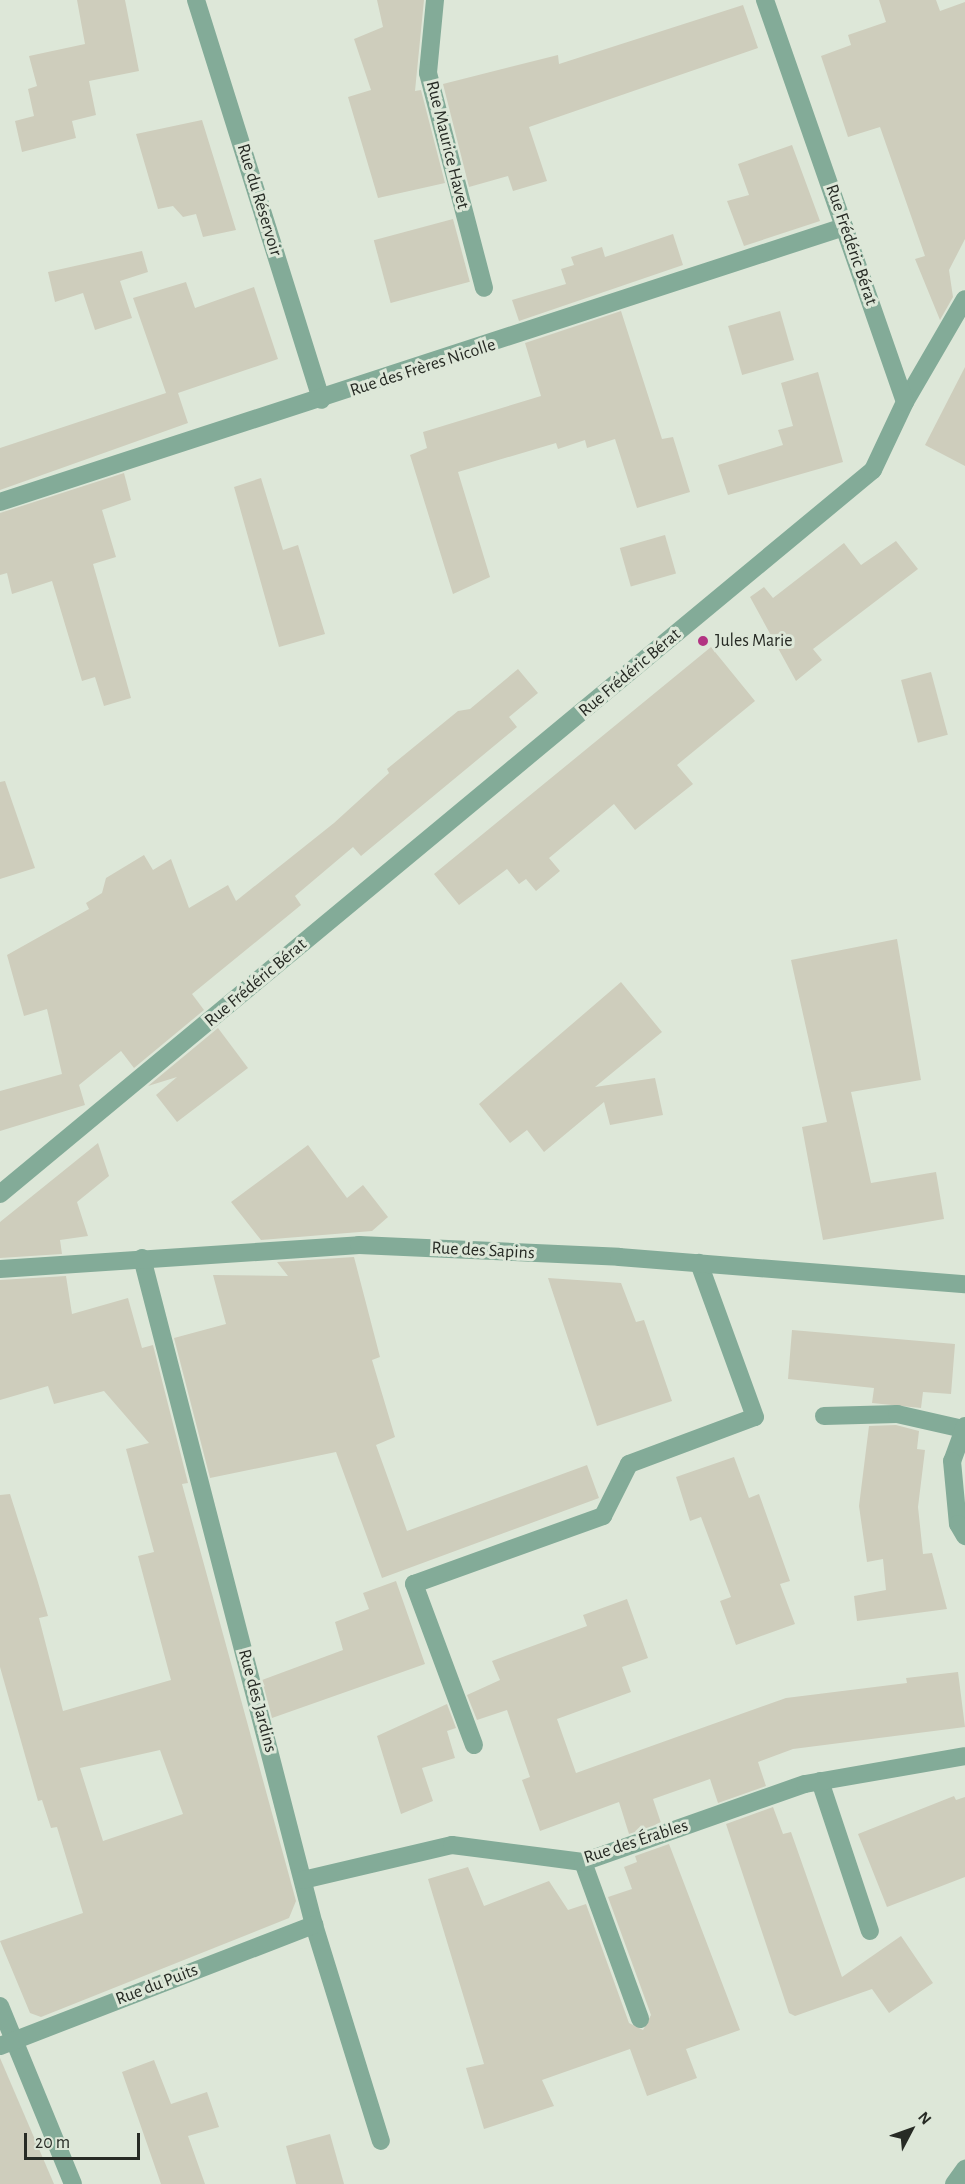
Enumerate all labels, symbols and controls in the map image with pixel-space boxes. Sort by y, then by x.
street label: Rue Maurice Havet [421,79,473,211]
street label: Rue du Réservoir [232,141,286,259]
street label: Rue Frédéric Bérat [820,182,882,308]
street label: Rue des Frères Nicolle [347,334,499,402]
street label: Rue Frédéric Bérat [575,624,685,722]
place label: Jules Marie [715,630,793,652]
marker: Jules Marie [696,634,710,648]
street label: Rue Frédéric Bérat [201,934,311,1032]
street label: Rue des Sapins [431,1238,535,1264]
street label: Rue des Jardins [233,1647,281,1755]
street label: Rue des Érables [581,1815,691,1869]
street label: Rue du Puits [113,1959,201,2011]
north arrow [881,2100,941,2160]
text: N [915,2109,934,2128]
scale bar [27,2121,142,2159]
text: 20 m [35,2134,70,2152]

